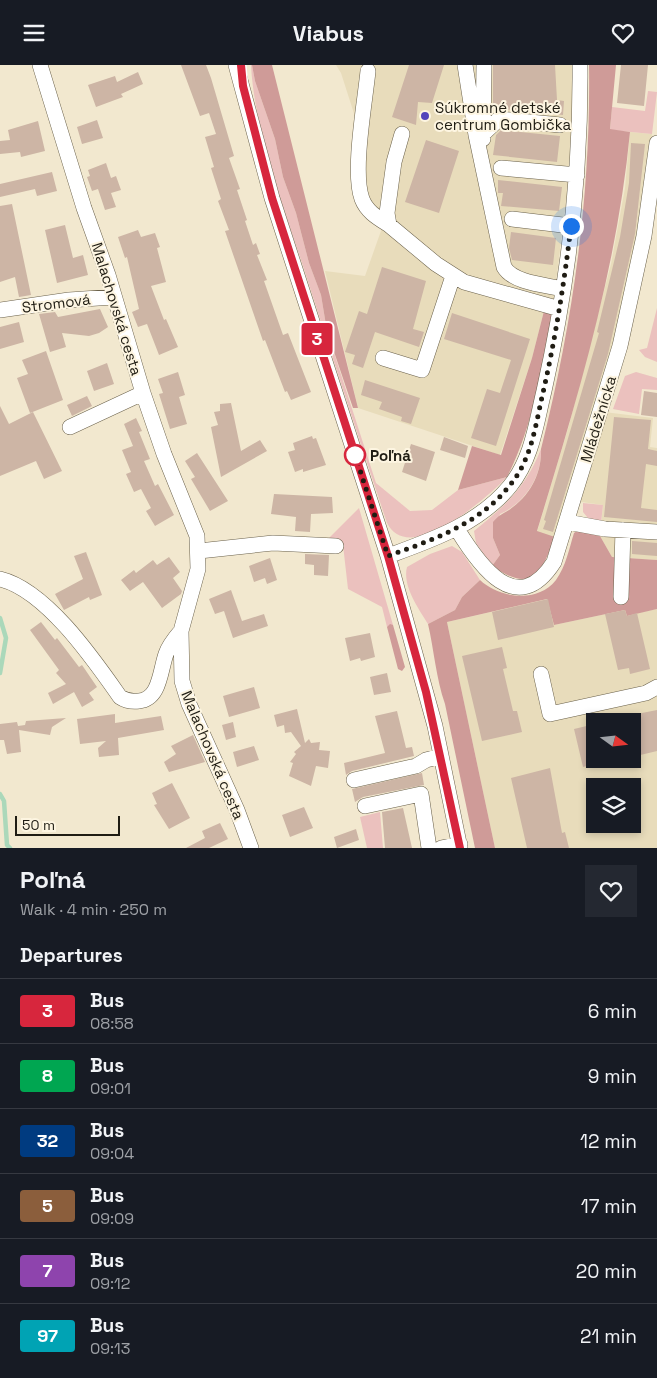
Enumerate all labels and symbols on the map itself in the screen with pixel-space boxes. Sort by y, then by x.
place label: Súkromné detské centrum Gombička [435,98,572,134]
marker: Súkromné detské centrum Gombička [419,110,431,122]
your location [559,214,584,239]
street label: Malachovská cesta [88,240,146,378]
street label: Stromová [21,289,92,317]
line badge: 3 [301,323,333,355]
street label: Mládežnícka [576,373,620,465]
marker: Poľná [344,444,366,466]
place label: Poľná [370,446,411,465]
street label: Malachovská cesta [177,688,249,823]
north arrow [586,713,641,767]
scale bar [15,813,120,836]

